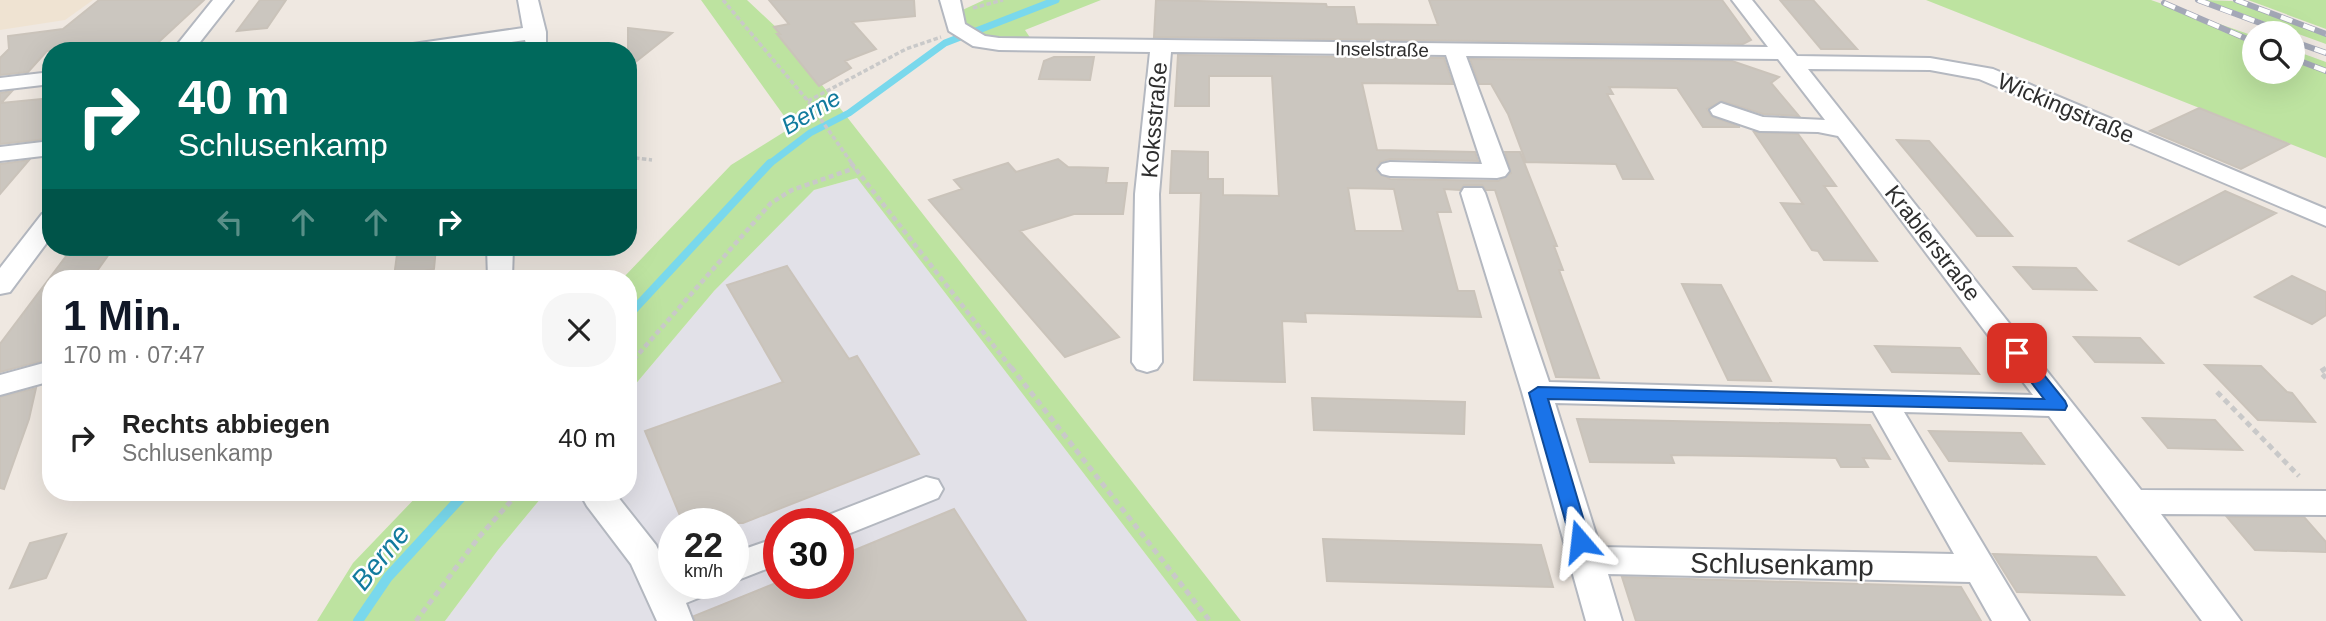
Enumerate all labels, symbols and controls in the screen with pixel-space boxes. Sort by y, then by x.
map controls [2242,21,2305,84]
button: search [2242,21,2305,84]
street label: Inselstraße [1335,38,1429,61]
street label: Koksstraße [1136,61,1172,179]
street label: Wickingstraße [1994,68,2138,148]
icon: right [63,70,154,161]
text: 40 m [178,70,290,124]
water label: Berne [776,84,845,140]
text: Schlusenkamp [178,127,388,163]
street label: Krablerstraße [1880,180,1986,306]
icon: left [211,203,249,241]
icon: ahead [284,203,322,241]
icon: ahead [357,203,395,241]
icon: right [430,203,468,241]
text: 1 Min. [63,292,182,339]
button: close [542,293,616,367]
pin [1987,323,2047,383]
icon: arrive [1998,334,2036,372]
text: 170 m · 07:47 [63,342,205,368]
text: Rechts abbiegen [122,409,330,439]
icon: right [63,419,101,457]
text: 40 m [558,423,616,453]
text: Schlusenkamp [122,440,273,466]
position arrow [1543,504,1617,578]
speed limit sign: 30 [763,508,854,599]
water label: Berne [345,519,416,596]
text: 22 [684,525,723,564]
street label: Schlusenkamp [1690,547,1874,582]
text: km/h [684,561,723,581]

